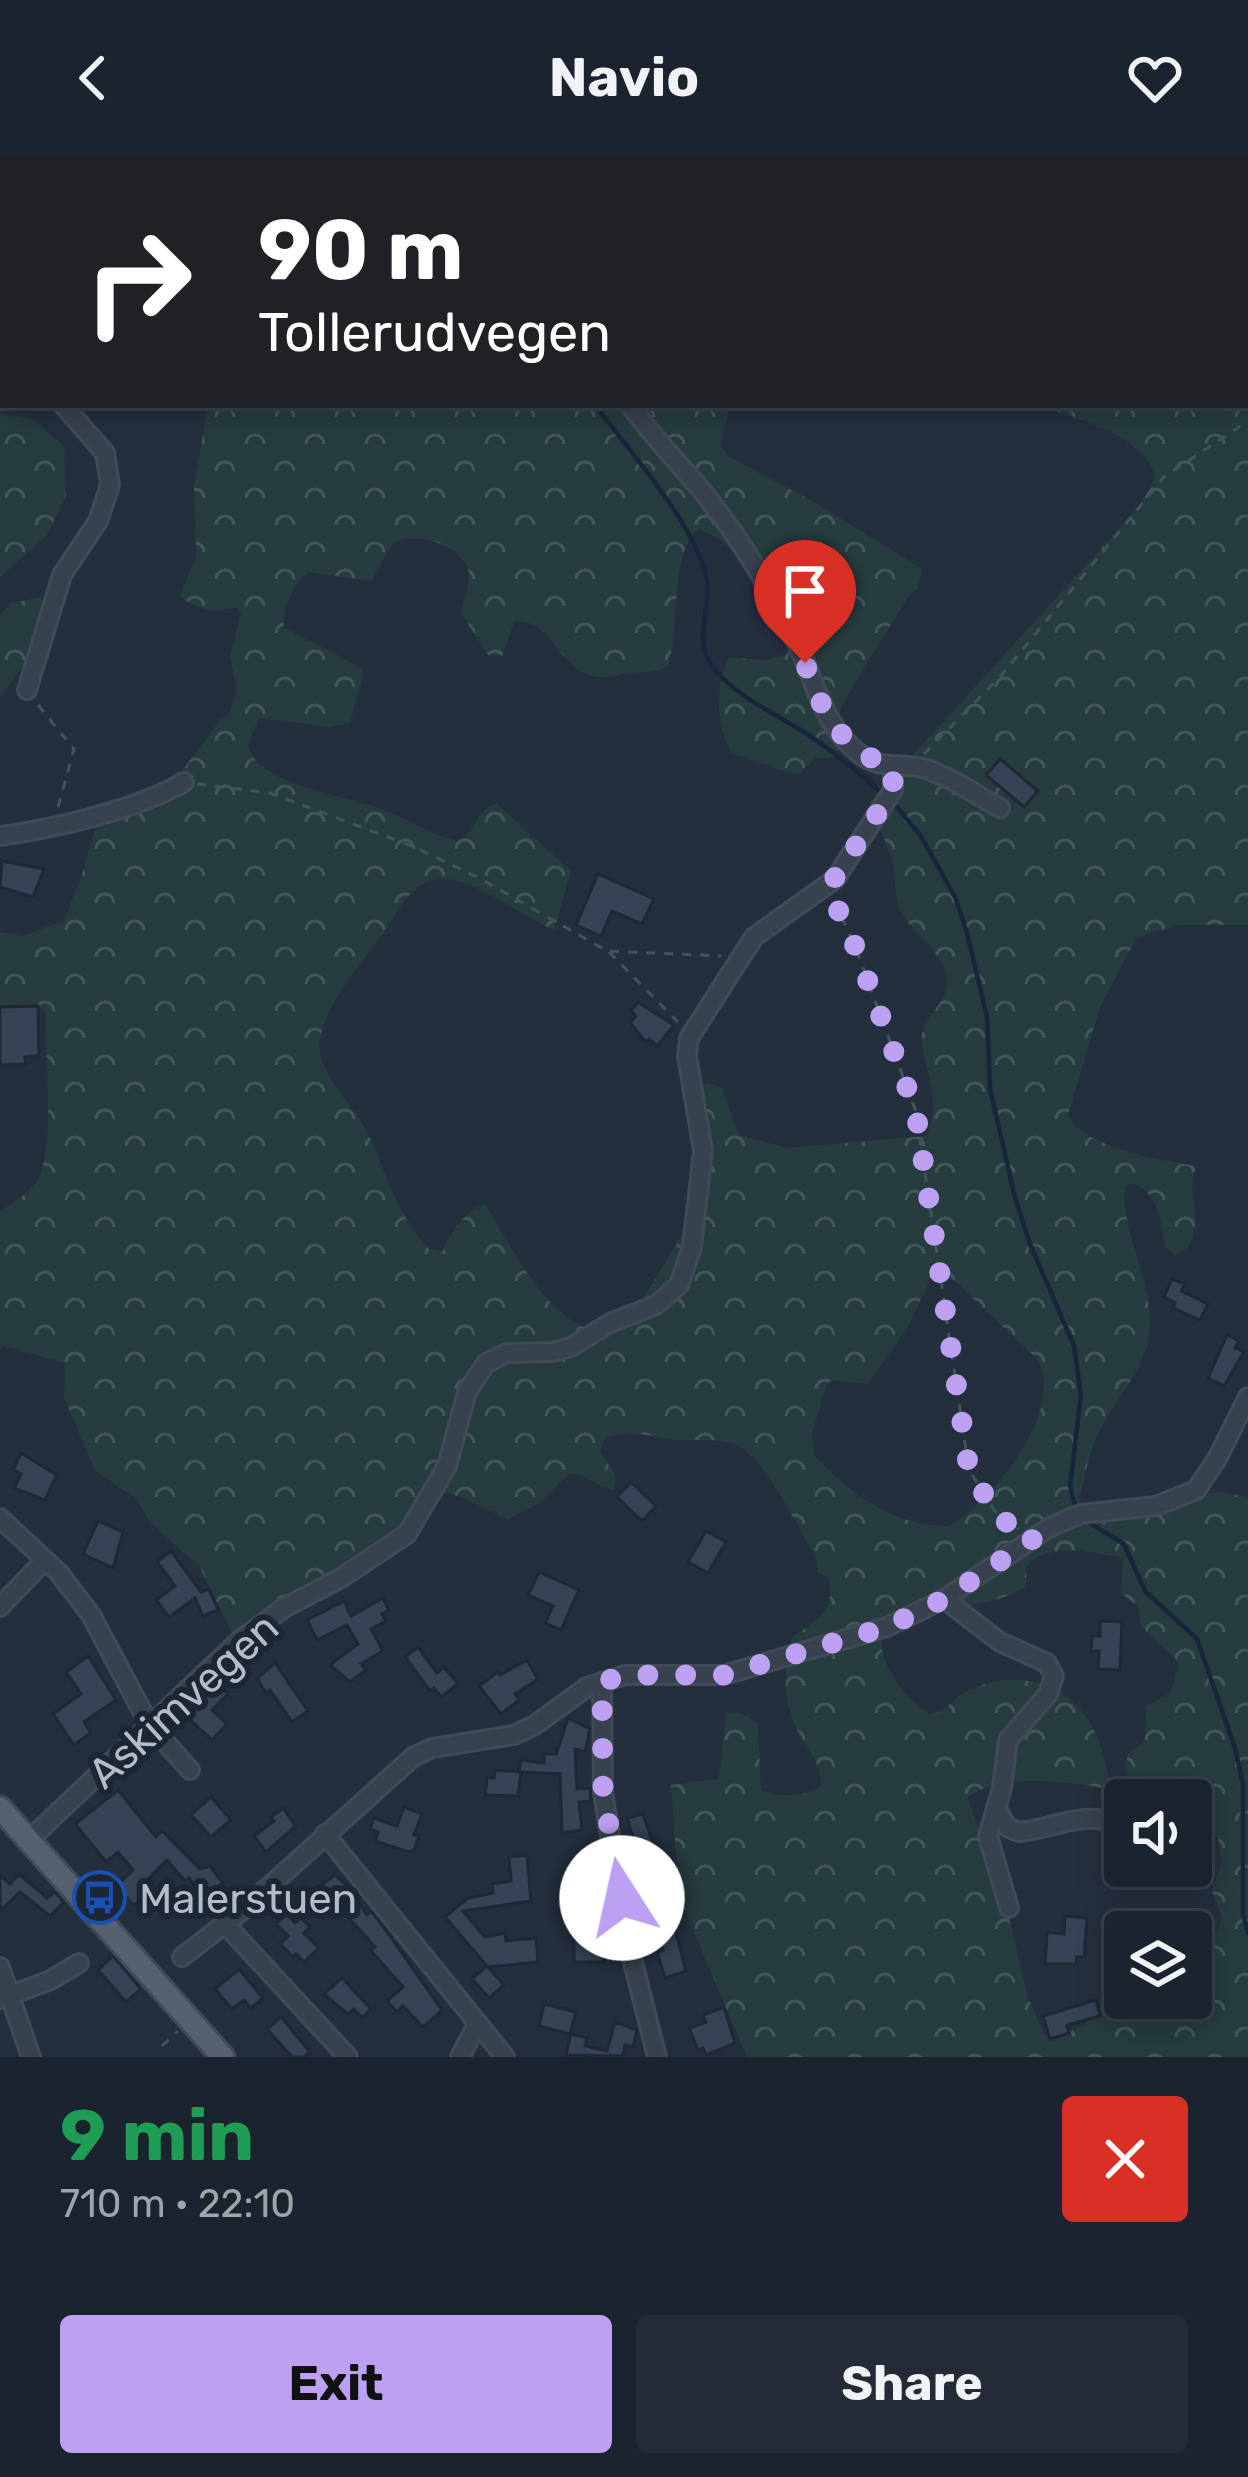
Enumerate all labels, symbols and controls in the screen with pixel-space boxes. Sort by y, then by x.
icon: back [60,45,126,111]
icon: heart [1122,45,1188,111]
text: Navio [549,46,699,110]
text: 90 m [258,200,464,300]
icon: right [60,204,216,360]
text: Tollerudvegen [258,301,611,365]
pin [754,540,856,663]
icon: arrive [772,558,838,624]
street label: Askimvegen [78,1602,289,1799]
map controls [1104,1779,1212,2019]
button: sound [1104,1779,1212,1887]
position arrow [559,1835,685,1961]
bus stop icon: Malerstuen [72,1870,128,1926]
place label: Malerstuen [139,1874,357,1924]
button: layers [1104,1911,1212,2019]
text: 9 min [60,2093,254,2178]
button: close [1062,2096,1188,2222]
text: 710 m · 22:10 [60,2181,295,2227]
button: Exit [60,2315,612,2453]
button: Share [636,2315,1188,2453]

